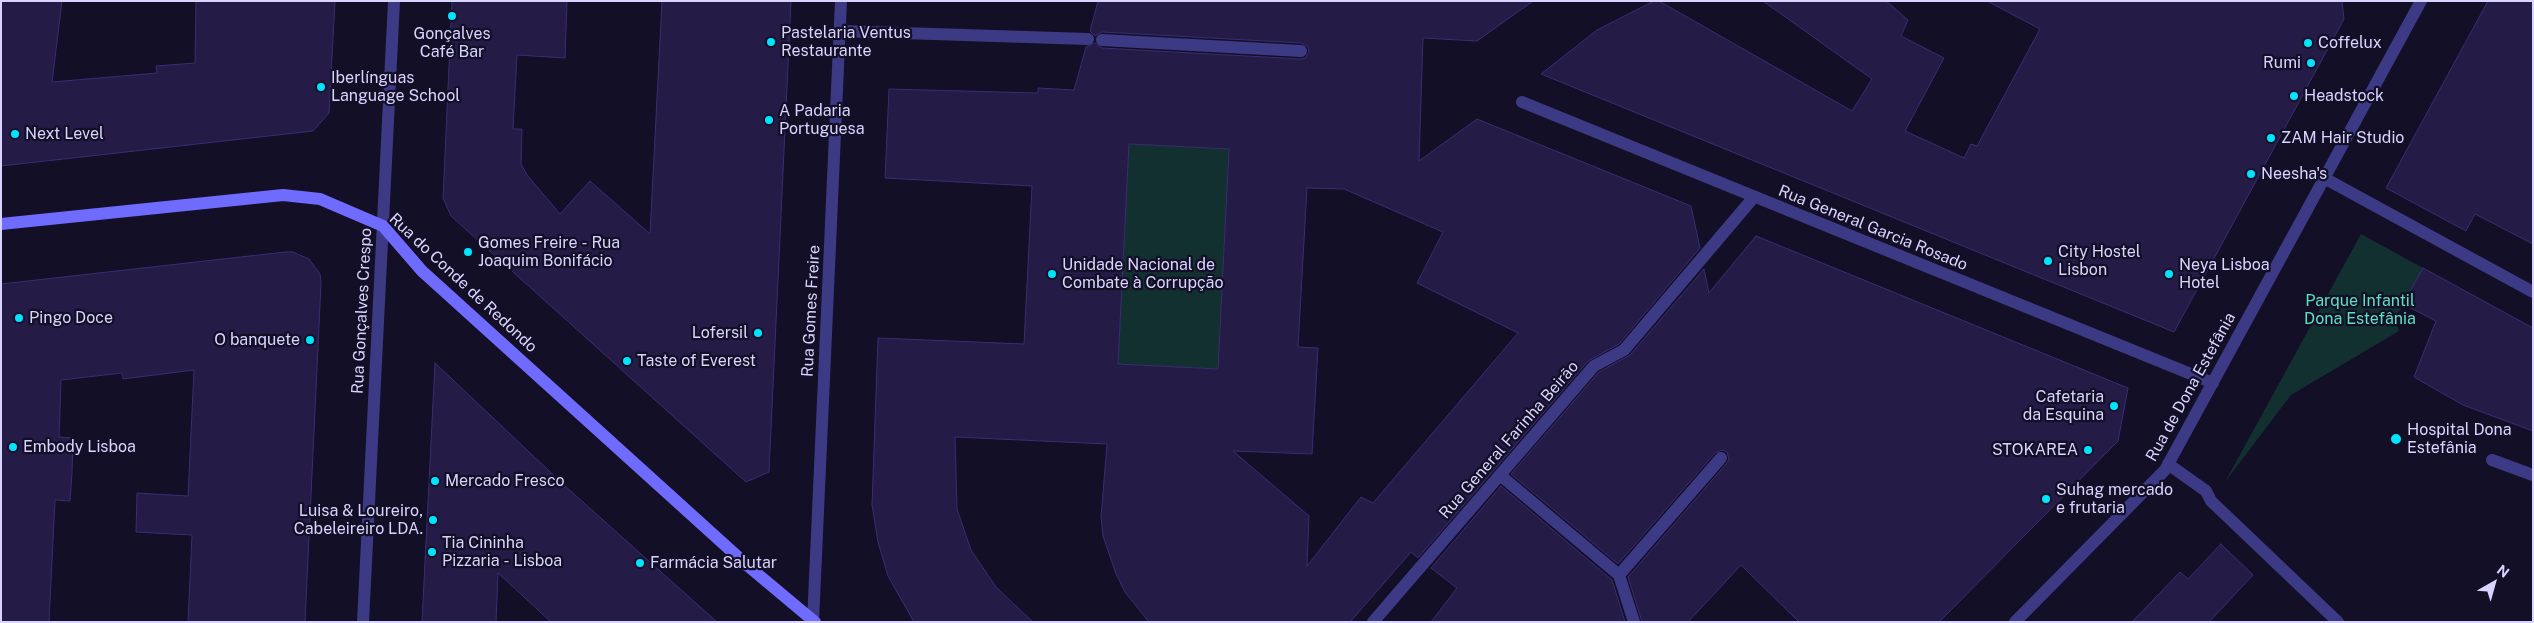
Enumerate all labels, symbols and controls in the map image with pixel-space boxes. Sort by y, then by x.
marker: Gonçalves Café Bar [446,10,458,22]
place label: Pastelaria Ventus Restaurante [781,23,911,61]
place label: Gonçalves Café Bar [414,24,490,62]
place label: Coffelux [2318,33,2382,53]
marker: Pastelaria Ventus Restaurante [765,36,777,48]
marker: Coffelux [2302,37,2314,49]
place label: Rumi [2263,53,2301,73]
marker: Rumi [2305,57,2317,69]
place label: Iberlínguas Language School [331,68,460,106]
marker: Iberlínguas Language School [315,81,327,93]
place label: Headstock [2304,86,2384,106]
marker: Headstock [2288,90,2300,102]
place label: A Padaria Portuguesa [779,101,865,139]
marker: A Padaria Portuguesa [763,114,775,126]
place label: Next Level [25,124,104,144]
marker: Next Level [9,128,21,140]
place label: ZAM Hair Studio [2281,128,2404,148]
marker: ZAM Hair Studio [2265,132,2277,144]
place label: Neesha's [2261,164,2327,184]
marker: Neesha's [2245,168,2257,180]
street label: Rua General Garcia Rosado [1776,181,1970,275]
street label: Rua do Conde de Redondo [385,209,541,357]
street label: Rua Gonçalves Crespo [348,227,376,395]
place label: Gomes Freire - Rua Joaquim Bonifácio [478,233,620,271]
place label: City Hostel Lisbon [2058,242,2141,280]
street label: Rua Gomes Freire [798,244,824,378]
marker: Gomes Freire - Rua Joaquim Bonifácio [462,246,474,258]
place label: Unidade Nacional de Combate à Corrupção [1062,255,1223,293]
marker: City Hostel Lisbon [2042,255,2054,267]
place label: Neya Lisboa Hotel [2179,255,2270,293]
marker: Unidade Nacional de Combate à Corrupção [1046,268,1058,280]
marker: Neya Lisboa Hotel [2163,268,2175,280]
park label: Parque Infantil Dona Estefânia [2304,291,2416,329]
place label: Pingo Doce [29,308,113,328]
street label: Rua de Dona Estefânia [2142,309,2240,465]
marker: Pingo Doce [13,312,25,324]
place label: Lofersil [692,323,748,343]
marker: Lofersil [752,327,764,339]
place label: O banquete [214,330,300,350]
marker: O banquete [304,334,316,346]
place label: Taste of Everest [637,351,756,371]
marker: Taste of Everest [621,355,633,367]
street label: Rua General Farinha Beirão [1435,357,1583,523]
place label: Cafetaria da Esquina [2023,387,2104,425]
marker: Cafetaria da Esquina [2108,400,2120,412]
place label: Hospital Dona Estefânia [2407,420,2512,458]
marker: Hospital Dona Estefânia [2389,432,2403,446]
place label: Embody Lisboa [23,437,136,457]
place label: STOKAREA [1992,440,2078,460]
marker: Embody Lisboa [7,441,19,453]
marker: STOKAREA [2082,444,2094,456]
place label: Mercado Fresco [445,471,565,491]
marker: Mercado Fresco [429,475,441,487]
place label: Suhag mercado e frutaria [2056,480,2173,518]
marker: Suhag mercado e frutaria [2040,493,2052,505]
place label: Luisa & Loureiro, Cabeleireiro LDA. [294,501,423,539]
marker: Luisa & Loureiro, Cabeleireiro LDA. [427,514,439,526]
place label: Tia Cininha Pizzaria - Lisboa [442,533,562,571]
marker: Tia Cininha Pizzaria - Lisboa [426,546,438,558]
place label: Farmácia Salutar [650,553,777,573]
marker: Farmácia Salutar [634,557,646,569]
north arrow [2469,558,2519,608]
text: N [2494,561,2512,581]

